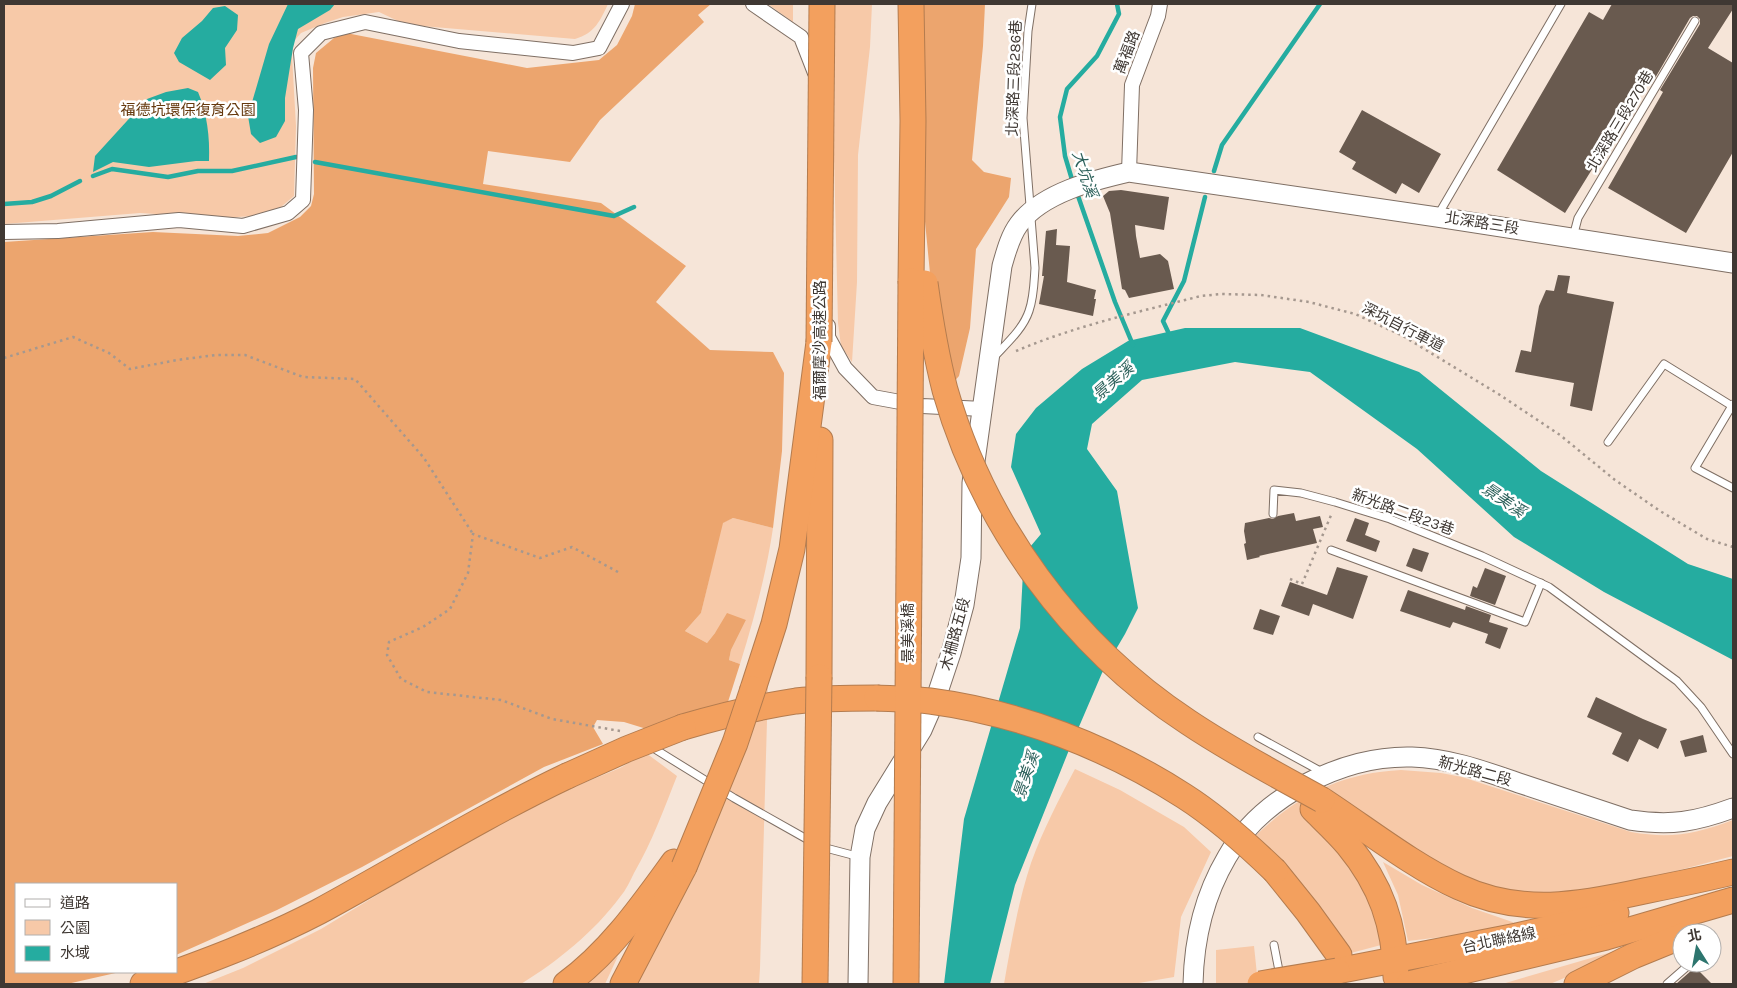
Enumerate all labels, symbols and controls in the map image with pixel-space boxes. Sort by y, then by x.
street label: 北深路三段286巷 [1003,19,1025,137]
street label: 萬福路 [1111,28,1143,76]
street label: 北深路三段270巷 [1583,67,1657,175]
park label: 福德坑環保復育公園 [120,101,256,119]
water label: 大坑溪 [1069,148,1102,202]
street label: 北深路三段 [1444,208,1520,238]
street label: 福爾摩沙高速公路 [811,280,829,400]
street label: 深坑自行車道 [1359,299,1447,355]
water label: 景美溪 [1089,357,1139,404]
water label: 景美溪 [1479,479,1531,522]
street label: 新光路二段23巷 [1349,485,1457,539]
street label: 木柵路五段 [937,595,973,673]
street label: 景美溪橋 [899,603,917,663]
water label: 景美溪 [1009,747,1043,801]
street label: 新光路二段 [1436,753,1514,789]
legend [15,883,178,973]
text: 道路 [60,894,90,912]
text: 公園 [60,919,90,937]
street label: 台北聯絡線 [1460,923,1538,957]
north arrow [1672,923,1722,973]
text: 北 [1686,926,1703,945]
text: 水域 [60,944,90,962]

